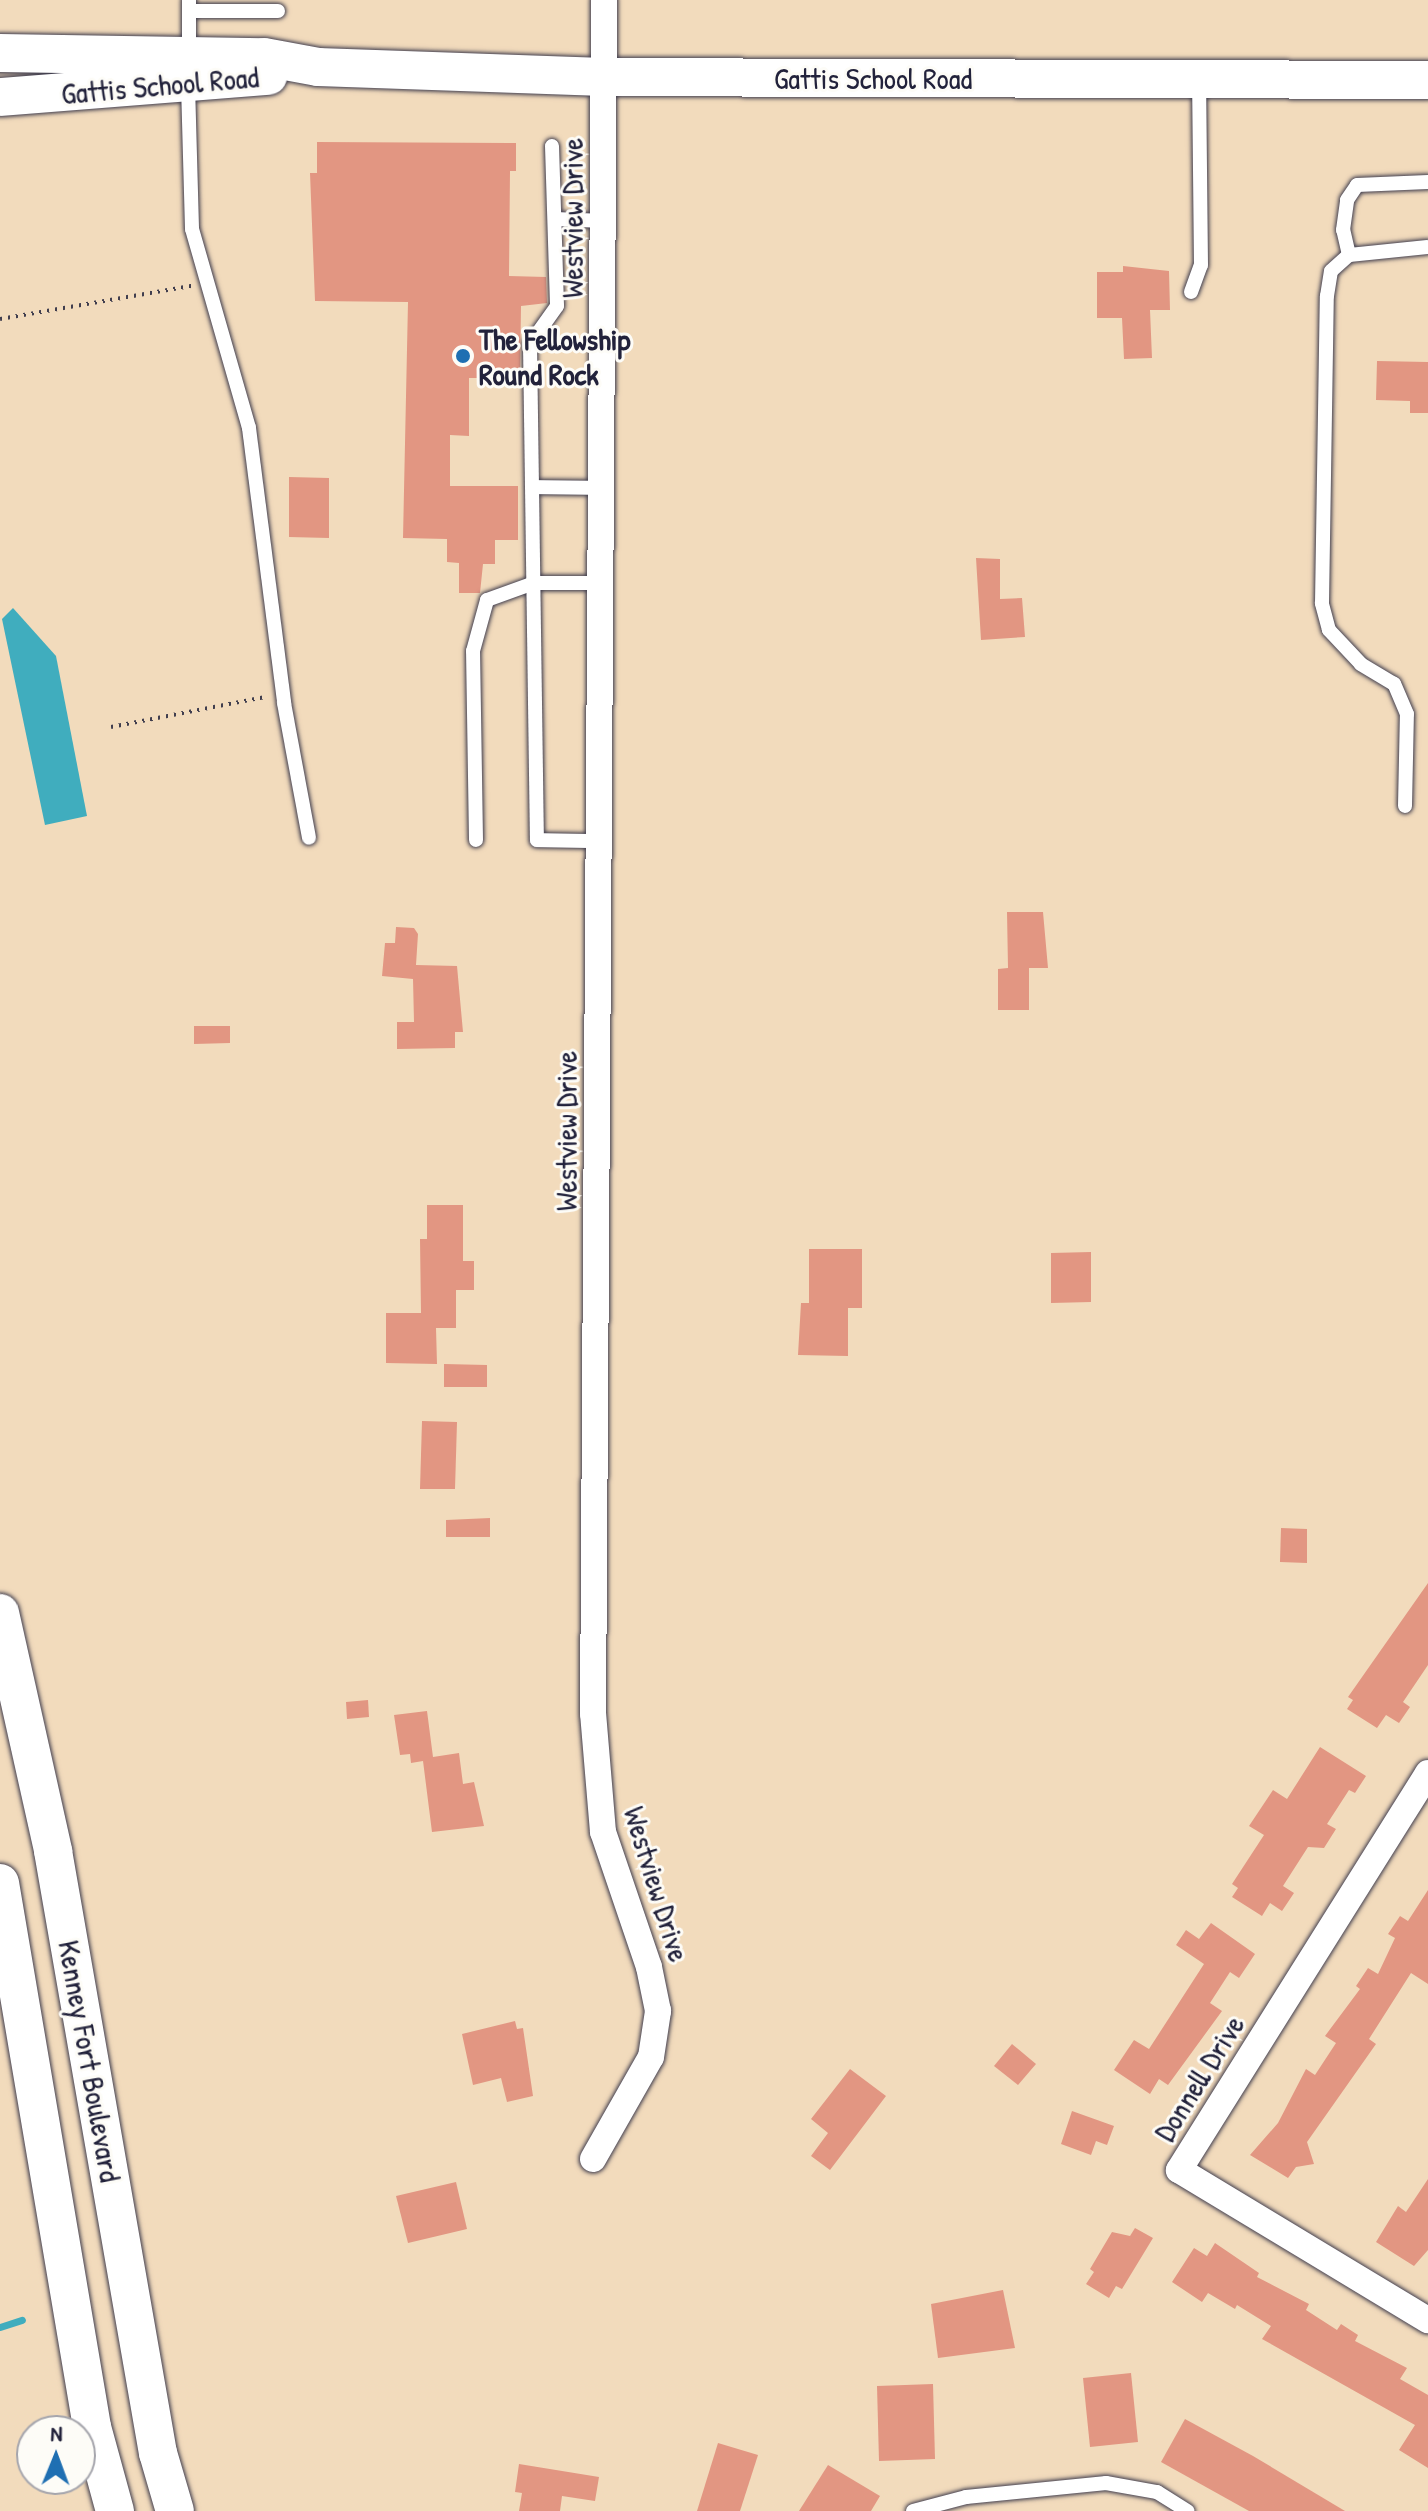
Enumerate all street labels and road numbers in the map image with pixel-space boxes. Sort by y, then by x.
street label: Gattis School Road [60,58,260,112]
street label: Gattis School Road [774,60,972,96]
street label: Westview Drive [554,138,590,298]
street label: Westview Drive [548,1051,584,1211]
street label: Westview Drive [616,1802,698,1966]
street label: Kenney Fort Boulevard [51,1937,129,2185]
street label: Donnell Drive [1146,2008,1252,2148]

